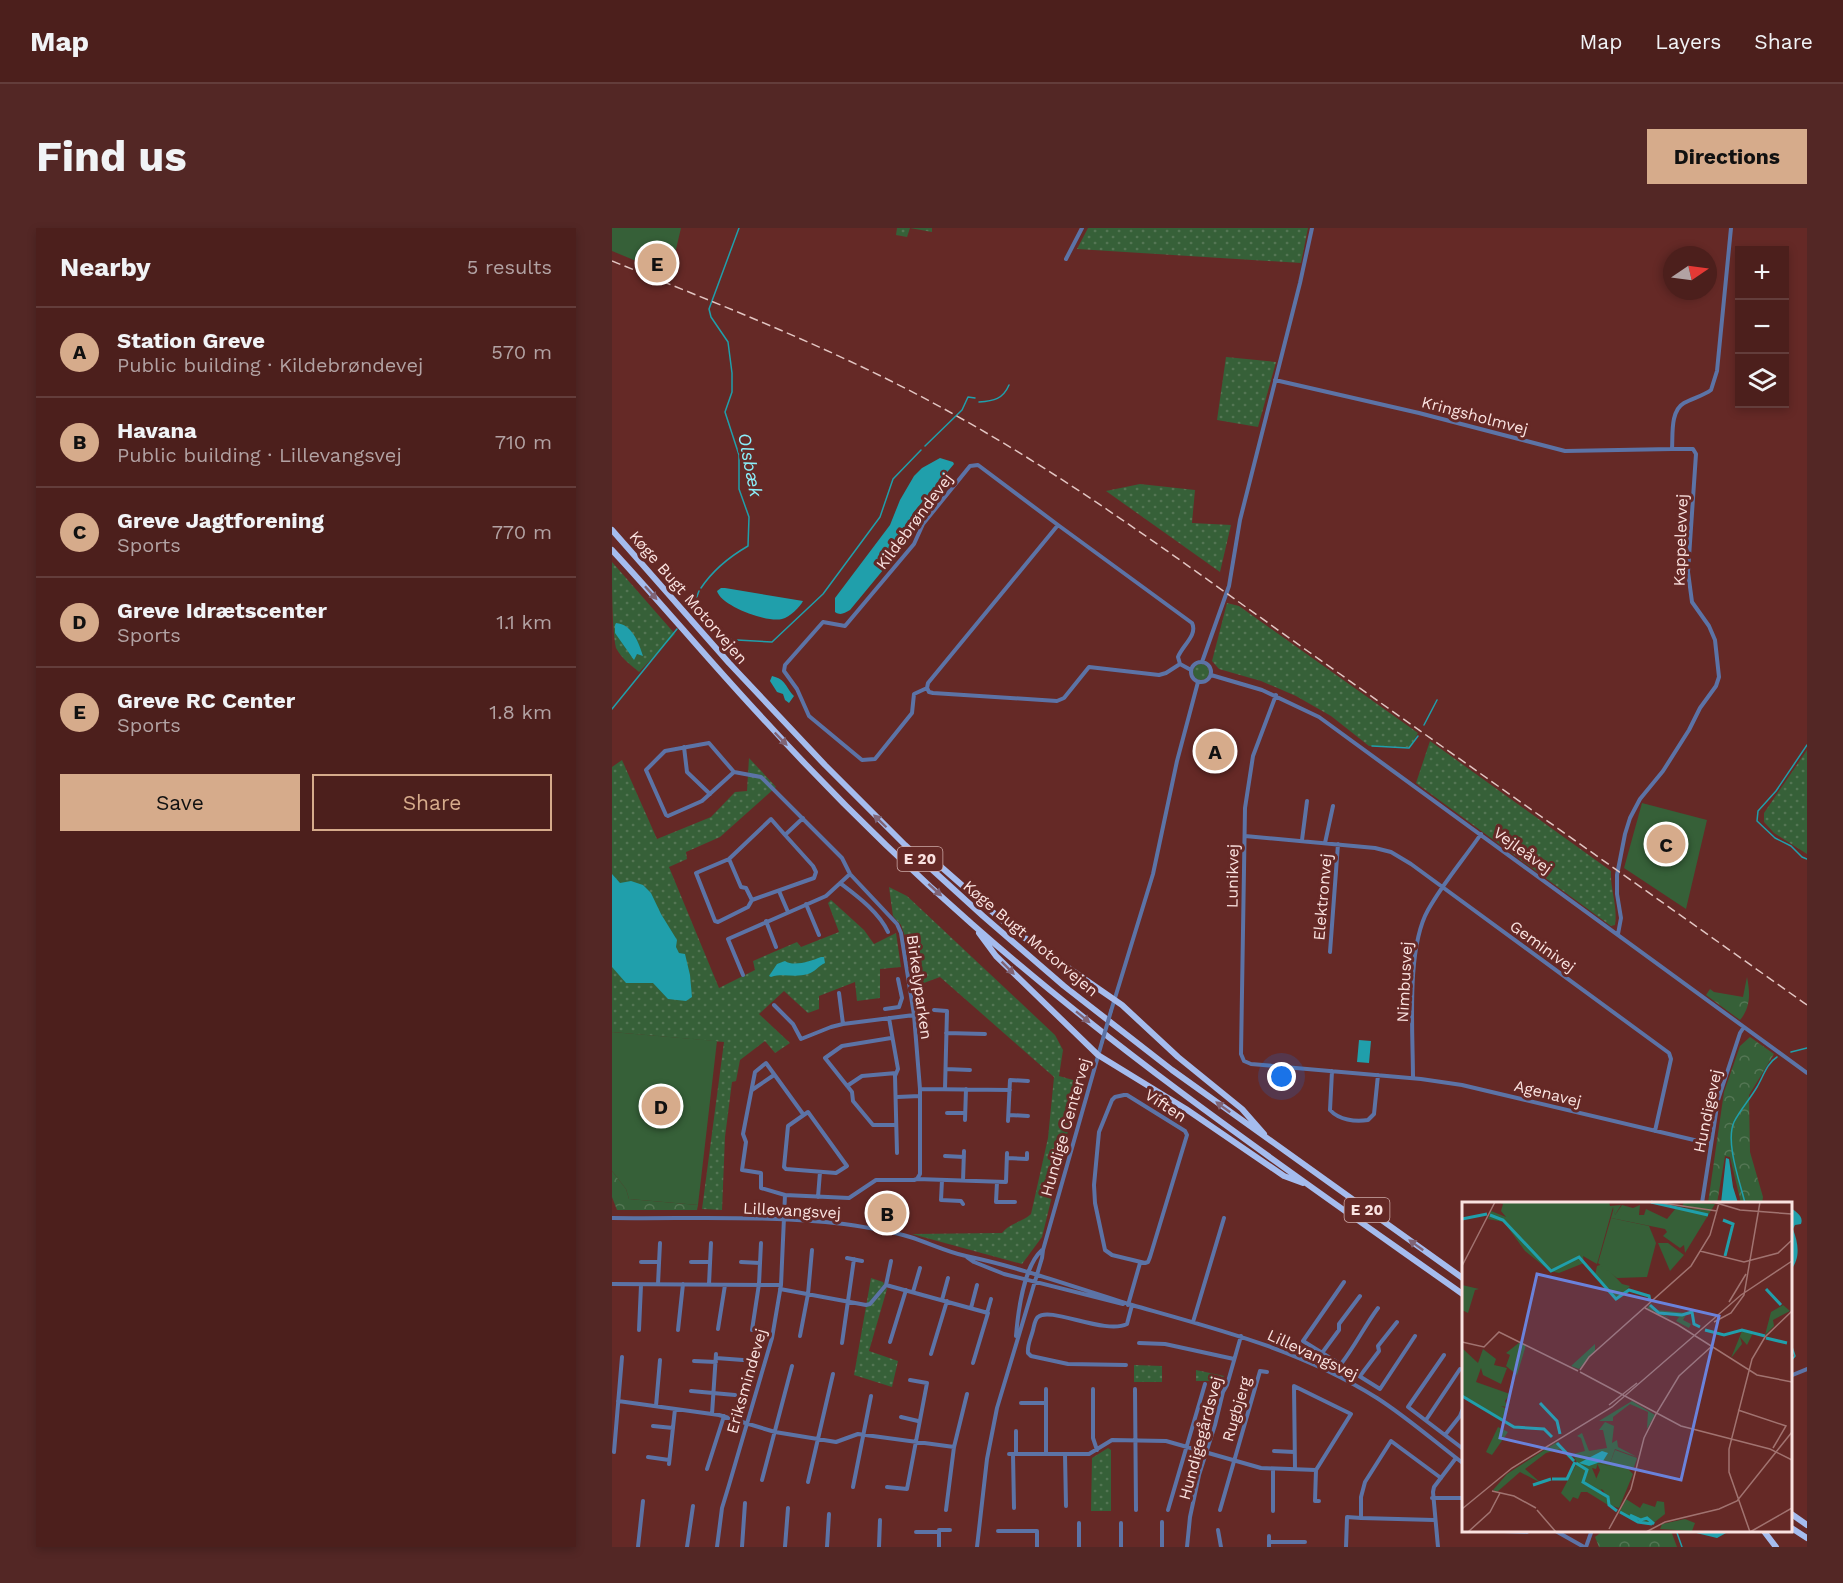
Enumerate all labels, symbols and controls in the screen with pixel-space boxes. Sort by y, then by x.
text: Map [30,25,89,58]
text: Map [1579,29,1622,54]
text: Layers [1655,29,1721,54]
text: Share [1754,29,1813,54]
button: Directions [1647,129,1807,184]
text: Find us [36,132,187,181]
pin: E [638,240,676,285]
north arrow [1663,246,1717,300]
map controls [1735,246,1789,408]
button: + [1735,246,1789,300]
text: Nearby [60,252,151,282]
text: 5 results [467,255,552,279]
button: − [1735,300,1789,354]
text: Station Greve [117,328,265,353]
text: A [73,340,86,364]
text: 570 m [491,340,552,364]
text: Public building · Kildebrøndevej [117,353,423,377]
button: layers [1735,354,1789,408]
street label: Kringsholmvej [1420,392,1530,439]
text: Havana [117,418,197,443]
text: B [73,430,86,454]
text: 710 m [495,430,552,454]
water label: Olsbæk [734,431,767,500]
text: Public building · Lillevangsvej [117,443,402,467]
street label: Kildebrøndevej [872,469,957,573]
street label: Kappelevvej [1669,493,1692,587]
text: Greve Jagtforening [117,508,324,533]
text: C [73,520,86,544]
text: 770 m [492,520,552,544]
street label: Køge Bugt Motorvejen [626,527,752,668]
text: Sports [117,533,181,557]
one-way arrow [644,585,657,600]
text: Greve Idrætscenter [117,598,327,623]
text: D [72,610,87,634]
text: 1.1 km [496,610,552,634]
text: Sports [117,623,181,647]
text: Greve RC Center [117,688,295,713]
text: E [73,700,86,724]
text: 1.8 km [489,700,552,724]
text: Sports [117,713,181,737]
pin: A [1196,728,1234,774]
one-way arrow [774,731,788,746]
button: Save [60,774,300,831]
button: Share [312,774,552,831]
one-way arrow [873,814,887,828]
pin: C [1646,822,1686,866]
street label: Vejleåvej [1490,823,1556,878]
street label: Lunikvej [1222,844,1243,908]
road number: E 20 [898,847,942,871]
street label: Elektronvej [1309,853,1336,941]
street label: Køge Bugt Motorvejen [959,876,1102,1000]
one-way arrow [927,883,942,897]
street label: Geminivej [1506,916,1579,977]
street label: Birkelyparken [903,933,936,1041]
street label: Nimbusvej [1393,941,1416,1023]
one-way arrow [1001,961,1015,975]
one-way arrow [1075,1011,1091,1024]
street label: Hundige Centervej [1037,1056,1094,1199]
your location [1267,1062,1296,1091]
street label: Hundigevej [1689,1068,1726,1155]
street label: Agenavej [1512,1076,1584,1111]
pin: D [641,1084,680,1128]
street label: Viften [1141,1085,1190,1126]
one-way arrow [1215,1101,1231,1113]
pin: B [868,1190,906,1236]
street label: Lillevangsvej [742,1198,842,1223]
road number: E 20 [1344,1198,1389,1222]
inset map [1462,1202,1792,1532]
one-way arrow [1408,1239,1424,1251]
street label: Lillevangsvej [1264,1325,1361,1384]
street label: Eriksmindevej [722,1326,771,1436]
street label: Hundigegårdsvej [1175,1374,1226,1502]
street label: Rugbjerg [1218,1374,1255,1444]

